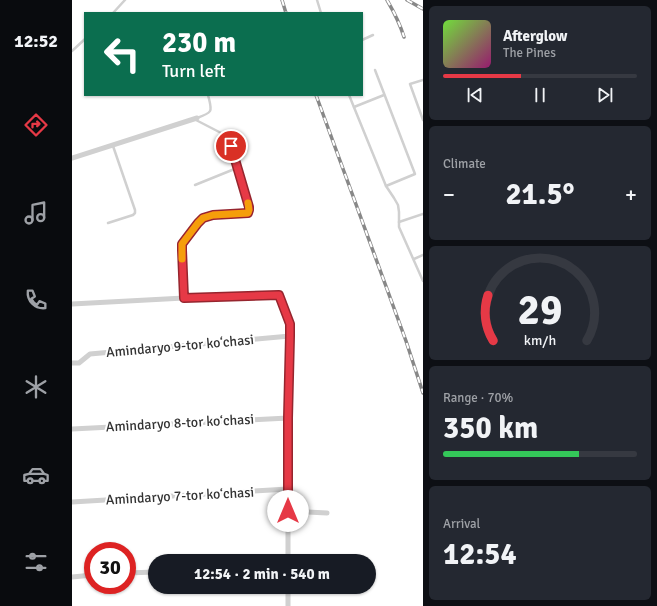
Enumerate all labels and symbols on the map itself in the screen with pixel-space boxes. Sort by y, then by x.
pin [214,129,248,163]
street label: Amindaryo 9-tor koʻchasi [105,331,255,361]
street label: Amindaryo 8-tor koʻchasi [105,411,255,435]
street label: Amindaryo 7-tor koʻchasi [105,484,255,508]
position arrow [267,490,309,532]
speed limit sign: 30 [84,542,136,594]

